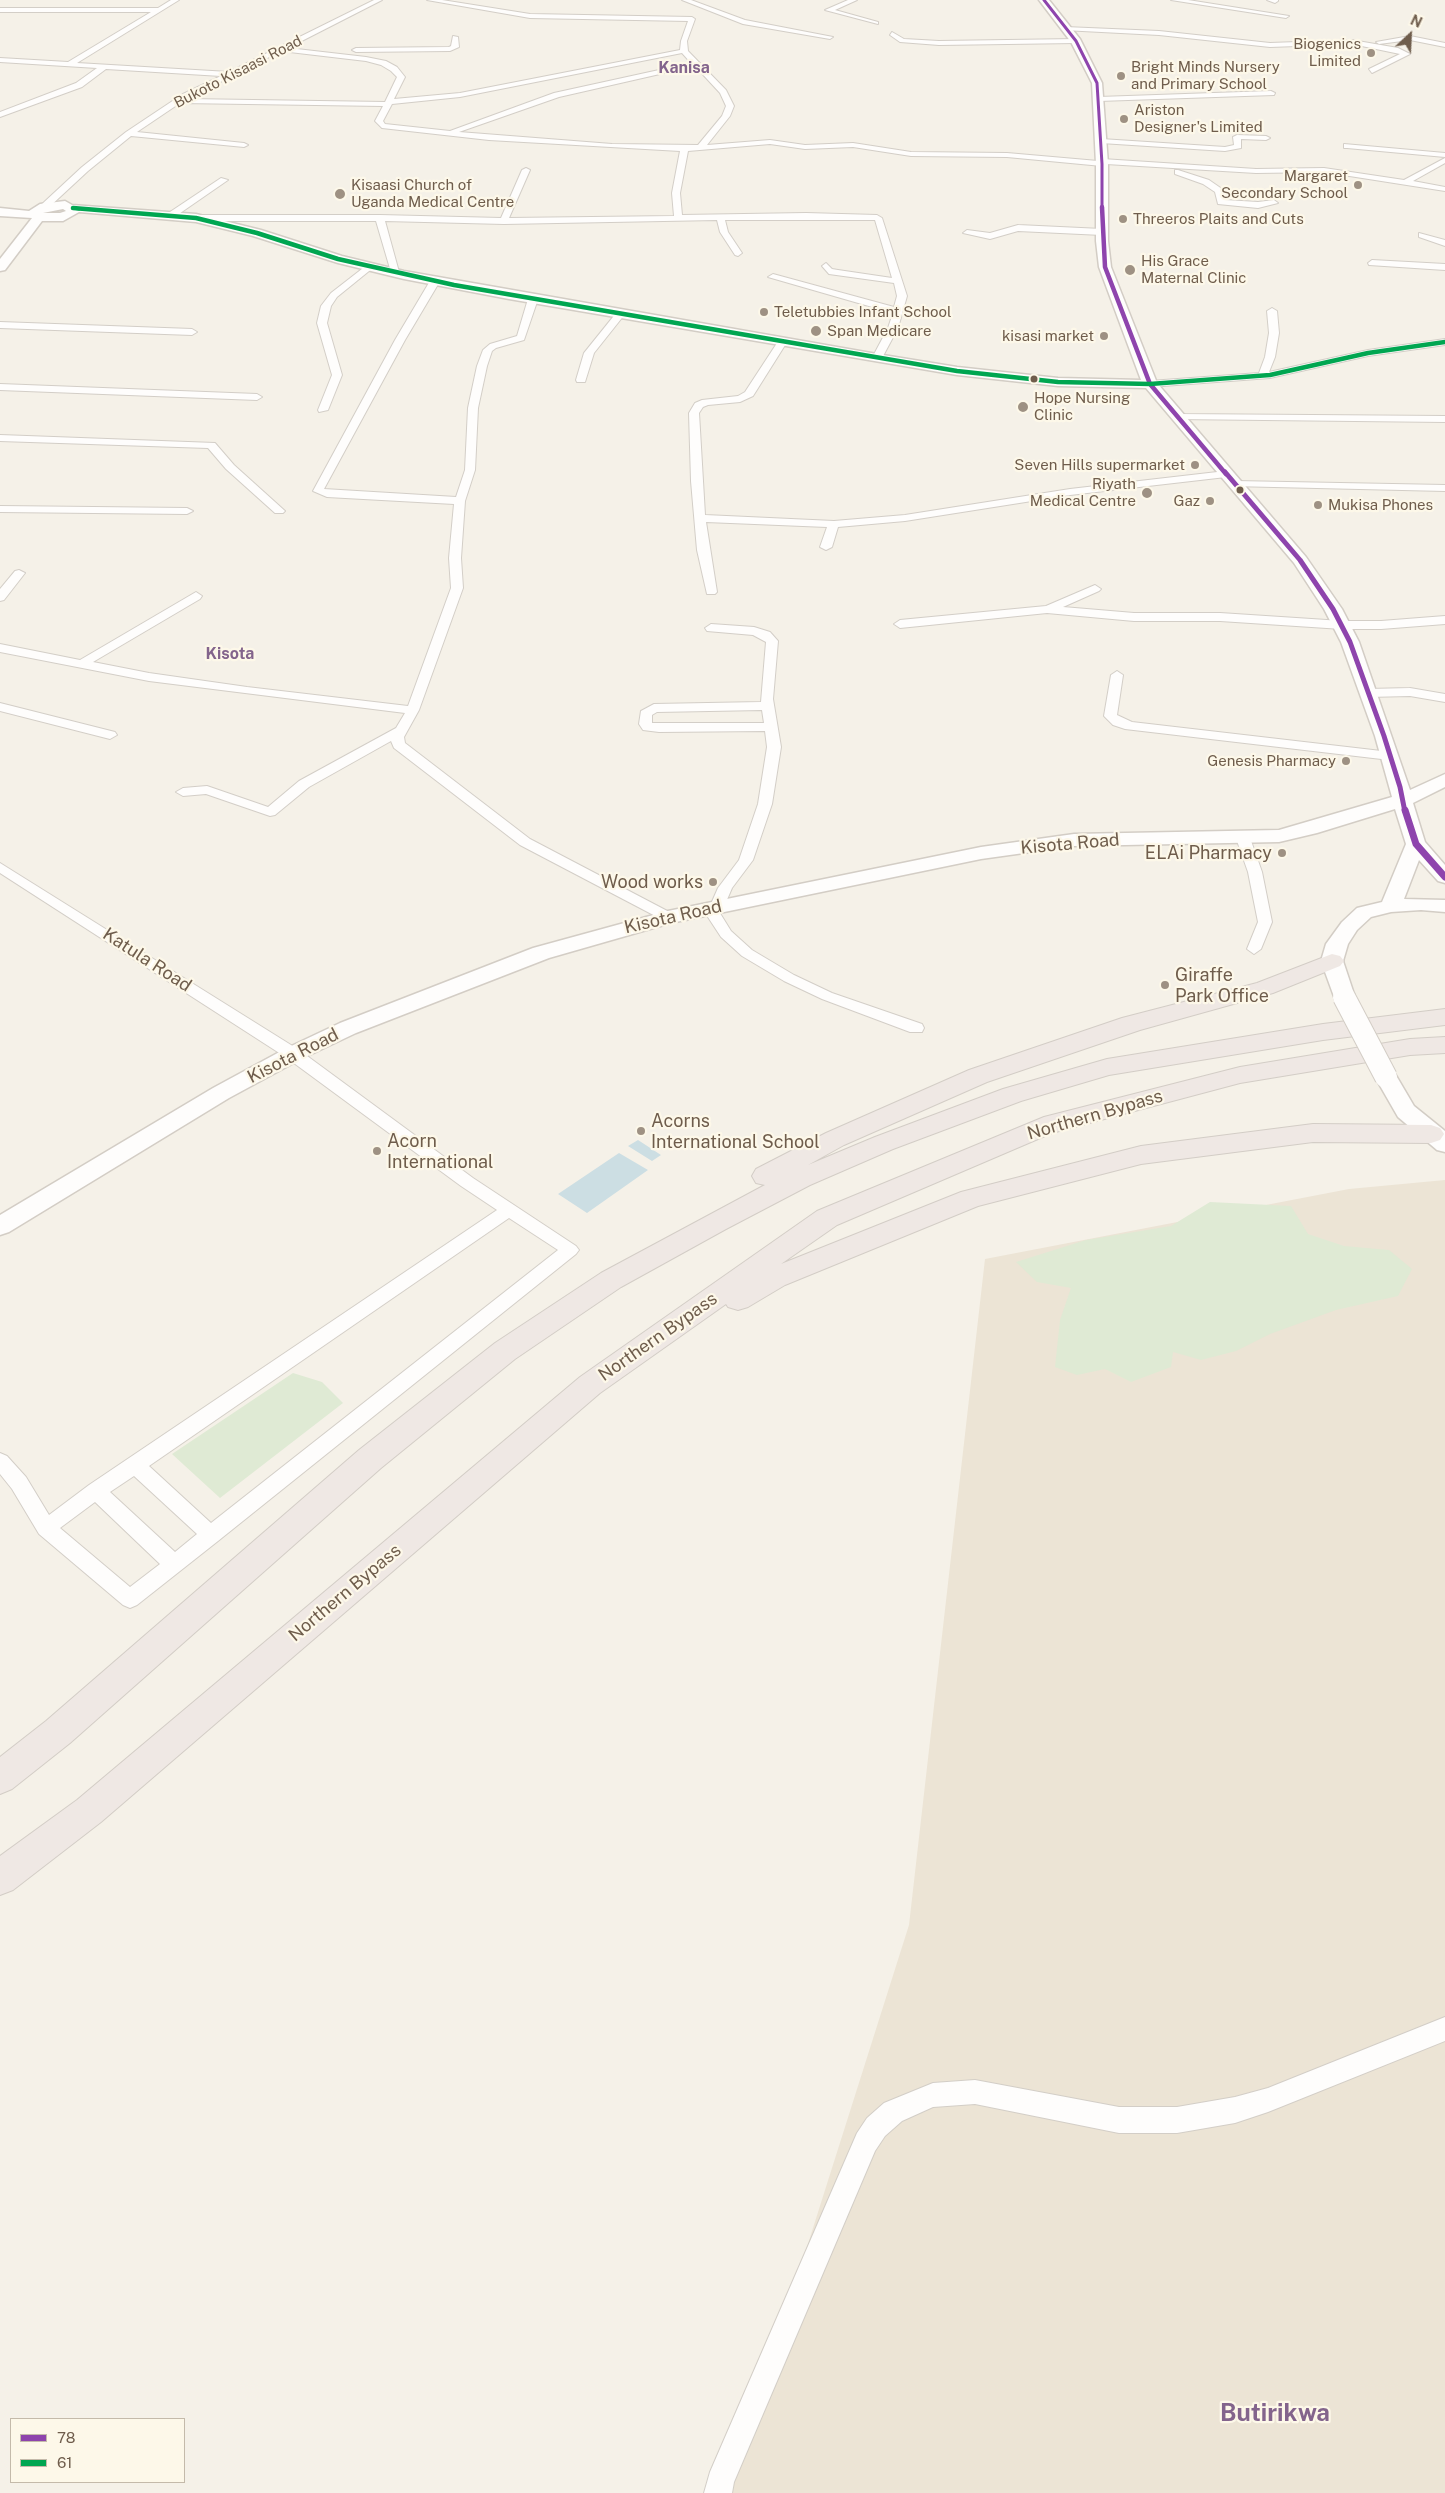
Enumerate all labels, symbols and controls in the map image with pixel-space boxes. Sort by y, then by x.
north arrow [1385,10,1435,60]
text: N [1408,12,1425,31]
street label: Bukoto Kisaasi Road [171,32,305,112]
place label: Biogenics Limited [1293,35,1361,70]
marker: Biogenics Limited [1365,47,1377,59]
district label: Kanisa [658,58,710,78]
place label: Bright Minds Nursery and Primary School [1131,58,1280,93]
marker: Bright Minds Nursery and Primary School [1115,70,1127,82]
place label: Ariston Designer's Limited [1134,101,1263,136]
marker: Ariston Designer's Limited [1118,113,1130,125]
place label: Margaret Secondary School [1221,167,1348,202]
place label: Kisaasi Church of Uganda Medical Centre [351,176,514,211]
marker: Margaret Secondary School [1352,179,1364,191]
marker: Kisaasi Church of Uganda Medical Centre [333,187,347,201]
place label: Threeros Plaits and Cuts [1133,210,1304,228]
marker: Threeros Plaits and Cuts [1117,213,1129,225]
place label: His Grace Maternal Clinic [1141,252,1246,287]
marker: His Grace Maternal Clinic [1123,263,1137,277]
place label: Teletubbies Infant School [774,303,952,321]
marker: Teletubbies Infant School [758,306,770,318]
place label: Span Medicare [827,322,932,340]
marker: Span Medicare [809,324,823,338]
place label: kisasi market [1002,327,1094,345]
marker: kisasi market [1098,330,1110,342]
unlabelled marker [1029,374,1039,384]
place label: Hope Nursing Clinic [1034,389,1130,424]
marker: Hope Nursing Clinic [1016,400,1030,414]
place label: Seven Hills supermarket [1014,456,1185,474]
marker: Seven Hills supermarket [1189,459,1201,471]
place label: Riyath Medical Centre [1030,475,1136,510]
unlabelled marker [1235,485,1245,495]
marker: Riyath Medical Centre [1140,486,1154,500]
place label: Gaz [1174,492,1200,510]
marker: Gaz [1204,495,1216,507]
place label: Mukisa Phones [1328,496,1433,514]
marker: Mukisa Phones [1312,499,1324,511]
district label: Kisota [206,644,254,664]
place label: Genesis Pharmacy [1207,752,1336,770]
marker: Genesis Pharmacy [1340,755,1352,767]
street label: Kisota Road [1019,829,1121,859]
place label: ELAi Pharmacy [1145,842,1272,864]
marker: ELAi Pharmacy [1276,847,1288,859]
place label: Wood works [601,871,703,893]
marker: Wood works [707,876,719,888]
street label: Kisota Road [622,895,724,939]
street label: Katula Road [99,923,195,997]
place label: Giraffe Park Office [1175,964,1269,1006]
marker: Giraffe Park Office [1159,979,1171,991]
street label: Kisota Road [244,1024,342,1088]
street label: Northern Bypass [1025,1085,1165,1145]
place label: Acorns International School [651,1110,820,1152]
marker: Acorns International School [635,1125,647,1137]
place label: Acorn International [387,1130,493,1172]
marker: Acorn International [371,1145,383,1157]
street label: Northern Bypass [594,1288,722,1386]
street label: Northern Bypass [284,1540,406,1646]
district label: Butirikwa [1220,2400,1330,2428]
legend [10,2418,185,2483]
text: 78 [57,2429,75,2446]
text: 61 [57,2454,72,2471]

